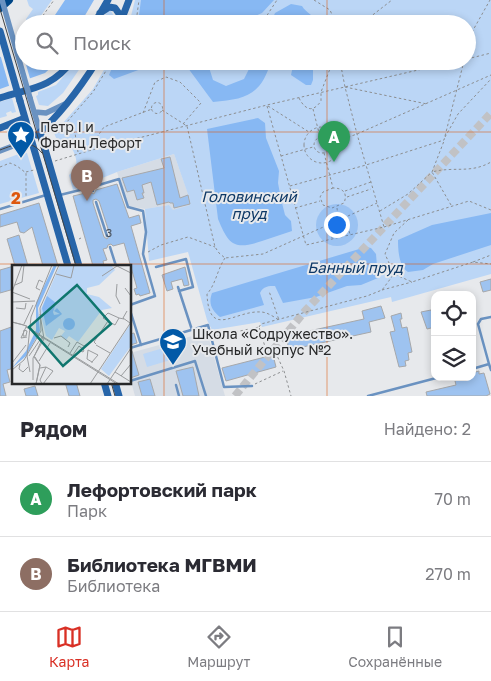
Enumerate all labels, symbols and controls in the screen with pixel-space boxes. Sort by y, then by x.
search box [15,15,476,70]
icon: search [33,29,61,57]
text: Поиск [73,31,132,54]
place label: Петр I и Франц Лефорт [40,118,142,151]
place icon: Петр I и Франц Лефорт [6,120,36,159]
pin: A [318,121,350,162]
pin: B [71,160,103,201]
water label: Головинский пруд [201,187,297,223]
text: 2 [11,188,21,208]
your location [324,212,350,238]
house number: 3 [106,226,112,239]
water label: Банный пруд [307,258,404,277]
inset map [12,265,131,383]
map controls [431,291,476,381]
button: locate [431,291,476,336]
place label: Школа «Содружество». Учебный корпус №2 [192,325,353,358]
school or university icon: Школа «Содружество». Учебный корпус №2 [158,327,188,366]
button: layers [431,336,476,381]
text: Рядом [20,416,87,442]
text: Найдено: 2 [384,419,471,439]
text: Лефортовский парк [67,478,257,501]
text: A [30,489,42,509]
text: 70 m [434,489,471,509]
text: Парк [67,501,107,521]
text: Библиотека МГВМИ [67,553,257,576]
text: B [30,564,42,584]
text: 270 m [425,564,471,584]
text: Библиотека [67,576,160,596]
tab: Карта [49,623,89,670]
tab: Маршрут [187,623,250,670]
tab: Сохранённые [348,623,442,670]

